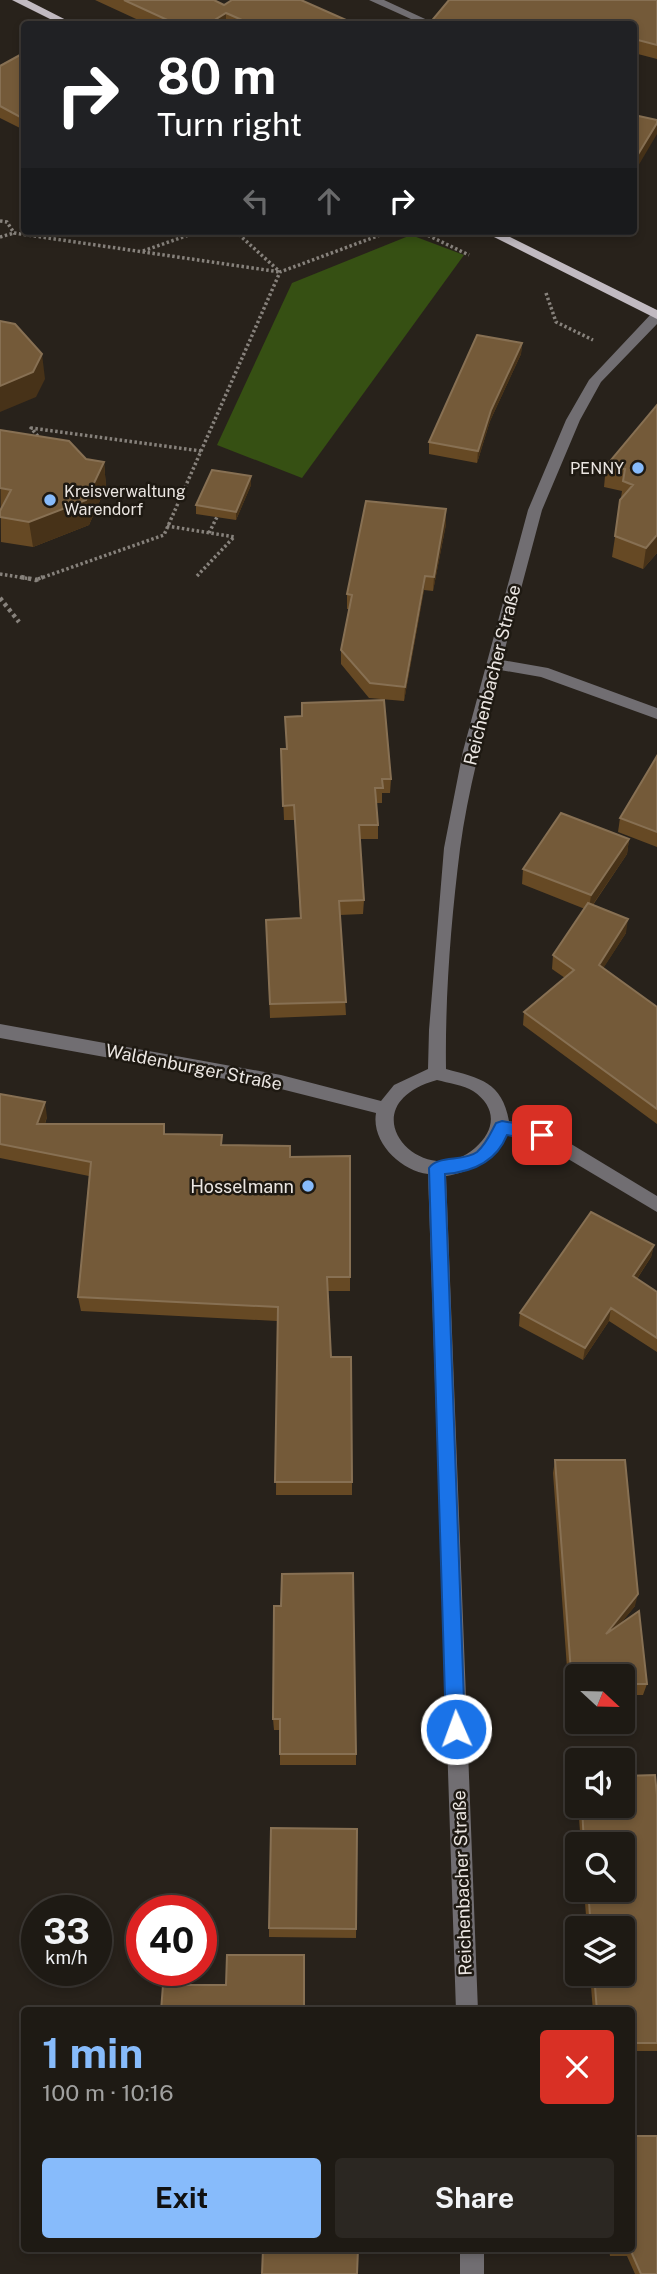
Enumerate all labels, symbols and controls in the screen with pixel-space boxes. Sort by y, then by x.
text: 80 m [157,47,276,105]
icon: right [42,49,133,140]
text: Turn right [157,106,302,143]
icon: left [237,182,275,220]
icon: ahead [310,182,348,220]
icon: right [383,182,421,220]
place label: PENNY [570,459,624,478]
marker: PENNY [630,460,646,476]
place label: Kreisverwaltung Warendorf [64,482,186,519]
marker: Kreisverwaltung Warendorf [42,492,58,508]
street label: Reichenbacher Straße [459,582,525,768]
street label: Waldenburger Straße [104,1040,284,1094]
pin [512,1105,572,1165]
icon: arrive [523,1116,561,1154]
place label: Hosselmann [190,1176,294,1197]
marker: Hosselmann [300,1178,316,1194]
north arrow [565,1664,635,1734]
map controls [565,1664,635,1986]
position arrow [419,1692,493,1766]
button: sound [565,1748,635,1818]
street label: Reichenbacher Straße [448,1790,476,1976]
button: search [565,1832,635,1902]
speed limit sign: 40 [126,1895,217,1986]
text: 33 [43,1911,90,1952]
button: layers [565,1916,635,1986]
text: km/h [45,1947,88,1968]
text: 1 min [42,2028,143,2077]
button: close [540,2030,614,2104]
text: 100 m · 10:16 [42,2079,173,2106]
button: Exit [42,2158,321,2238]
button: Share [335,2158,614,2238]

